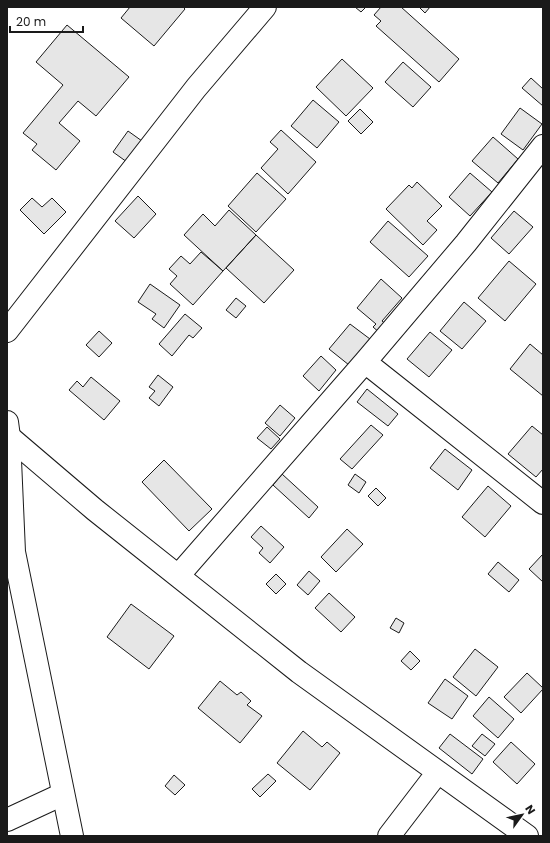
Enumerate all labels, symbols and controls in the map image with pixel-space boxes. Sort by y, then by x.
scale bar [10,8,83,34]
text: 20 m [16,13,46,30]
north arrow [502,795,542,835]
text: N [521,802,539,817]

